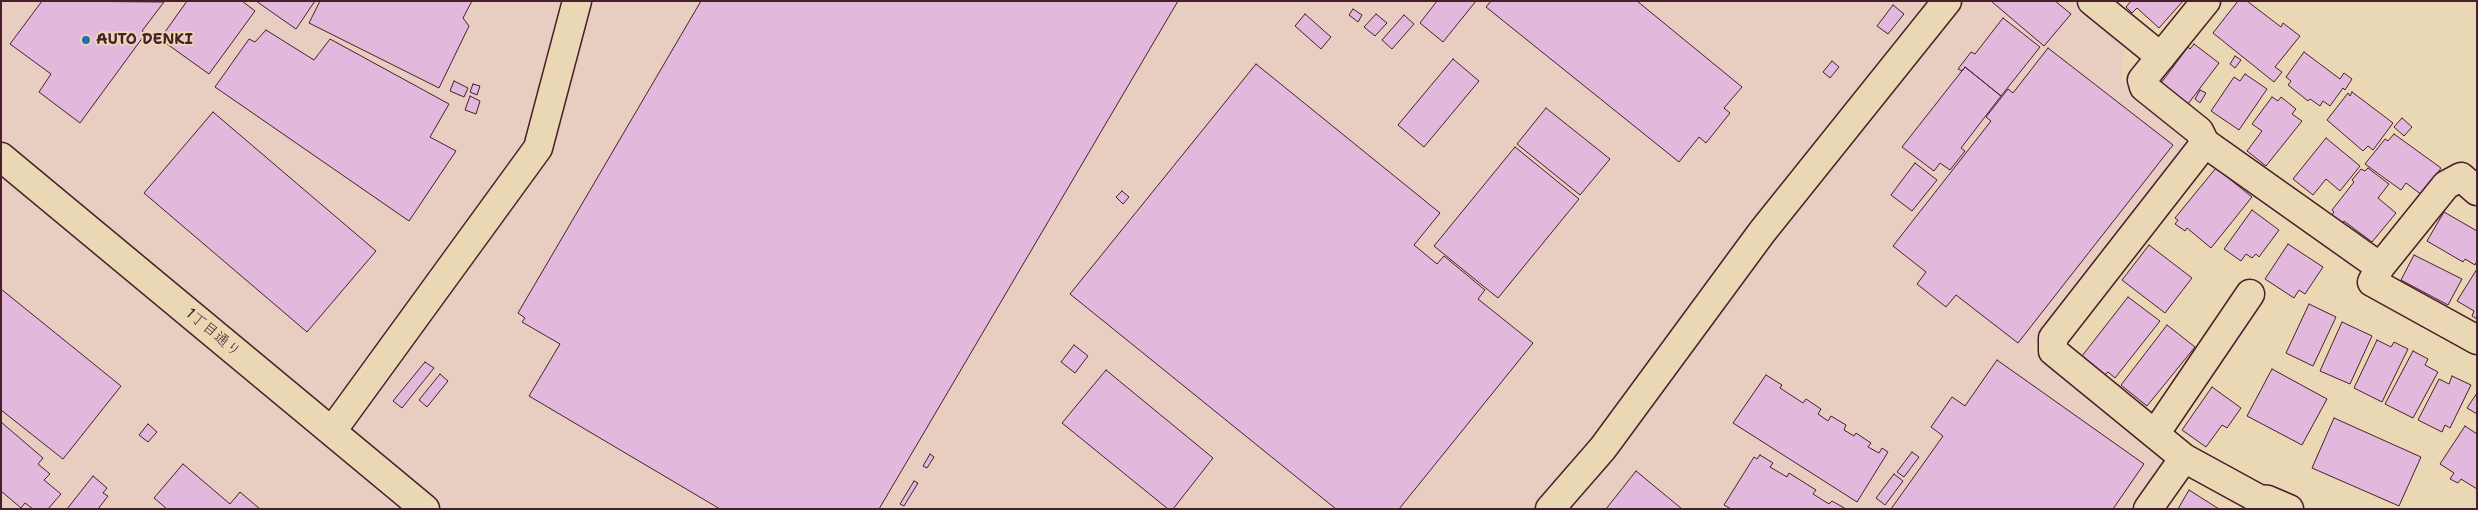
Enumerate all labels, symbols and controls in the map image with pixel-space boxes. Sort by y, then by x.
place label: AUTO DENKI [96,31,193,49]
marker: AUTO DENKI [80,34,92,46]
street label: 1丁目通り [182,305,244,361]

